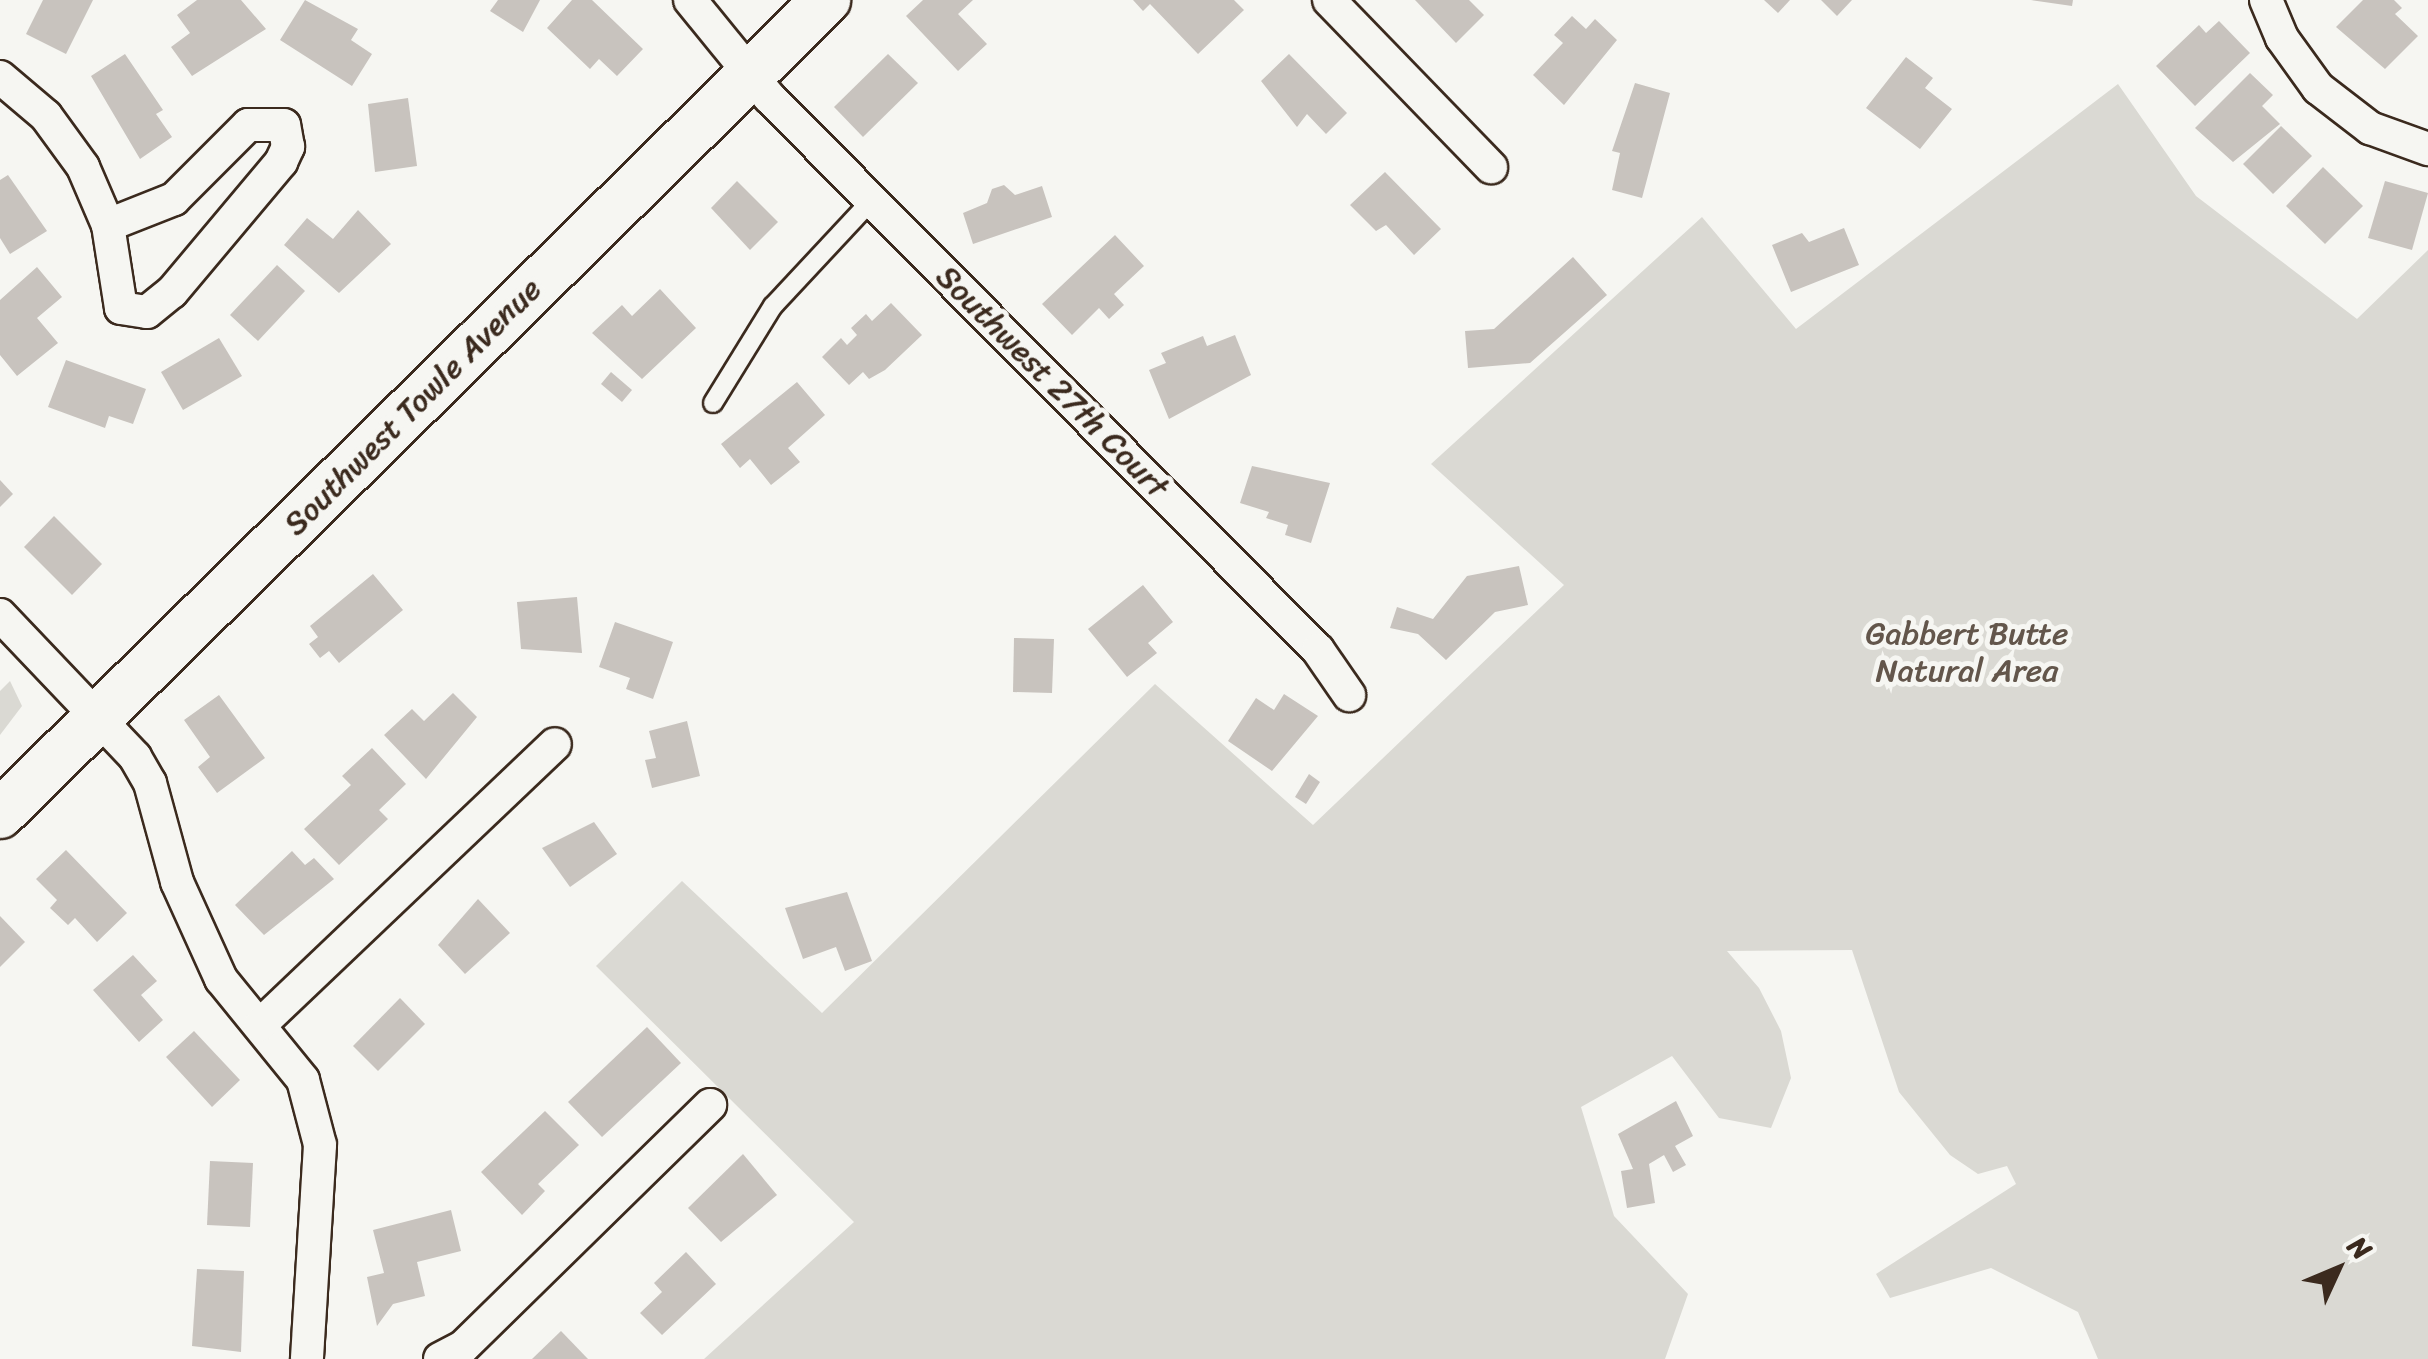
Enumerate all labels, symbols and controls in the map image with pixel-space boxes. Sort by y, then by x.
street label: Southwest 27th Court [927,257,1177,507]
street label: Southwest Towle Avenue [276,270,550,544]
park label: Gabbert Butte Natural Area [1866,616,2068,691]
north arrow [2288,1219,2388,1319]
text: N [2336,1224,2384,1272]

